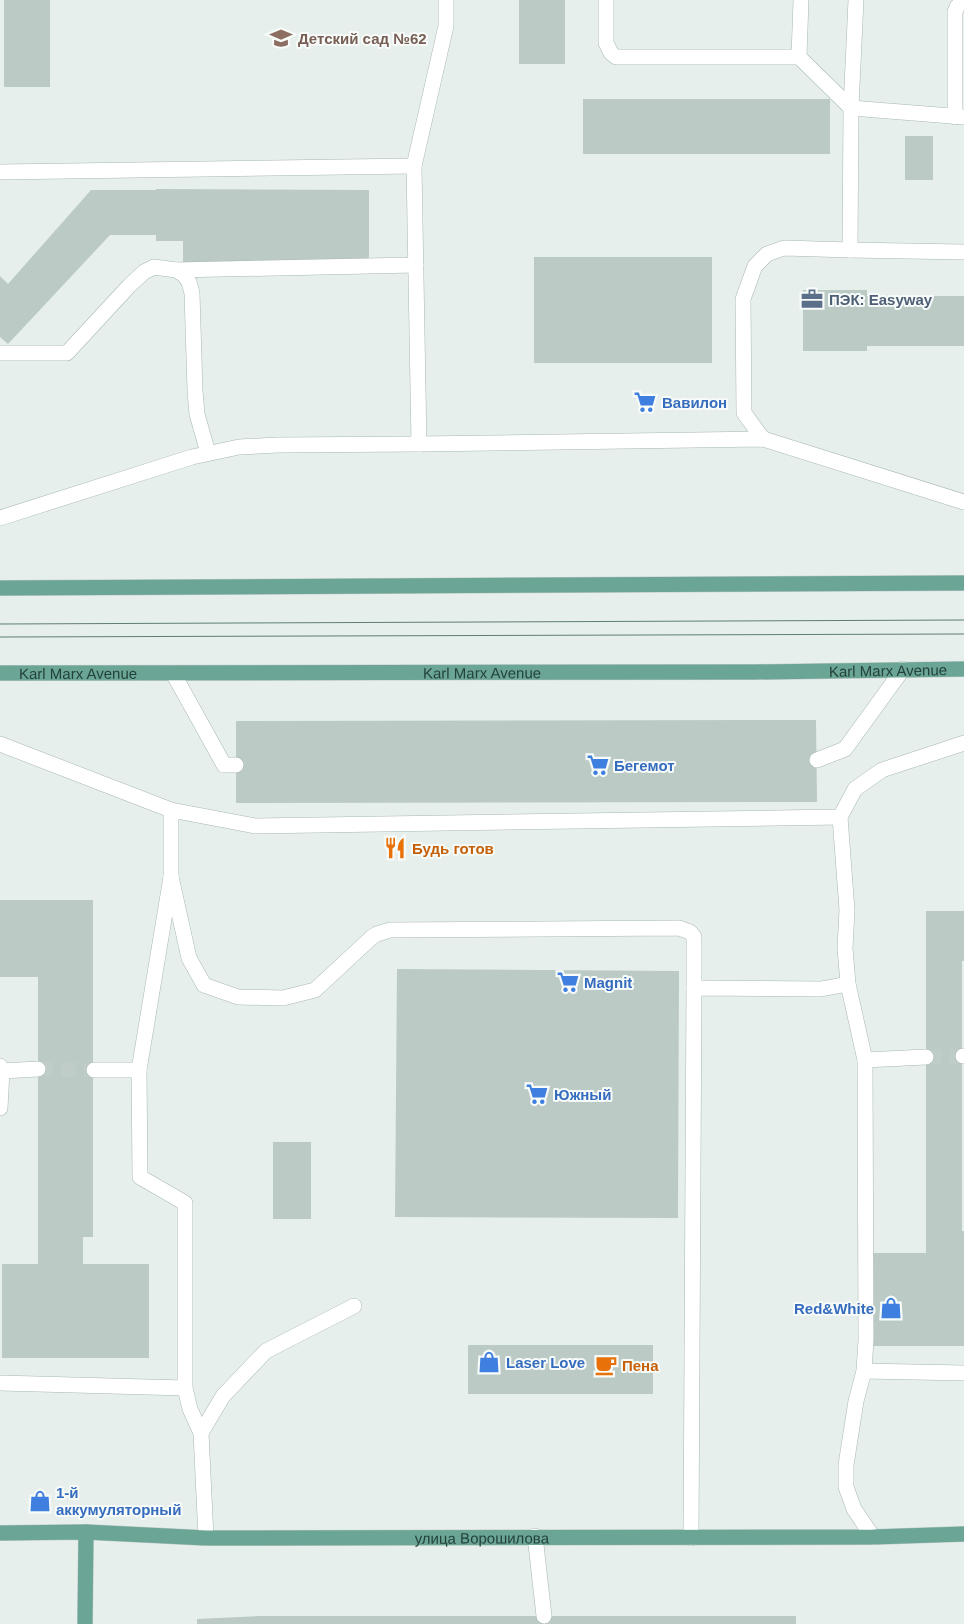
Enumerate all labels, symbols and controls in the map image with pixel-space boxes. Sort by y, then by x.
school or university icon: Детский сад №62 [268,25,294,51]
place label: Детский сад №62 [298,30,427,47]
office icon: ПЭК: Easyway [799,286,825,312]
place label: ПЭК: Easyway [829,291,933,308]
supermarket icon: Вавилон [632,389,658,415]
place label: Вавилон [662,394,727,411]
street label: Karl Marx Avenue [829,661,947,679]
street label: Karl Marx Avenue [19,664,137,681]
street label: Karl Marx Avenue [423,664,541,681]
supermarket icon: Бегемот [585,752,611,778]
place label: Бегемот [614,757,675,774]
restaurant icon: Будь готов [382,835,408,861]
place label: Будь готов [412,840,494,857]
supermarket icon: Magnit [555,969,581,995]
place label: Magnit [584,974,632,991]
supermarket icon: Южный [524,1081,550,1107]
place label: Южный [554,1086,611,1103]
shop icon: Red&White [878,1295,904,1321]
place label: Red&White [794,1300,874,1317]
shop icon: Laser Love [476,1349,502,1375]
cafe icon: Пена [593,1352,619,1378]
place label: Laser Love [506,1354,585,1371]
place label: Пена [622,1357,659,1374]
place label: 1-й аккумуляторный [56,1484,181,1518]
shop icon: 1-й аккумуляторный [27,1488,53,1514]
street label: улица Ворошилова [415,1529,550,1546]

